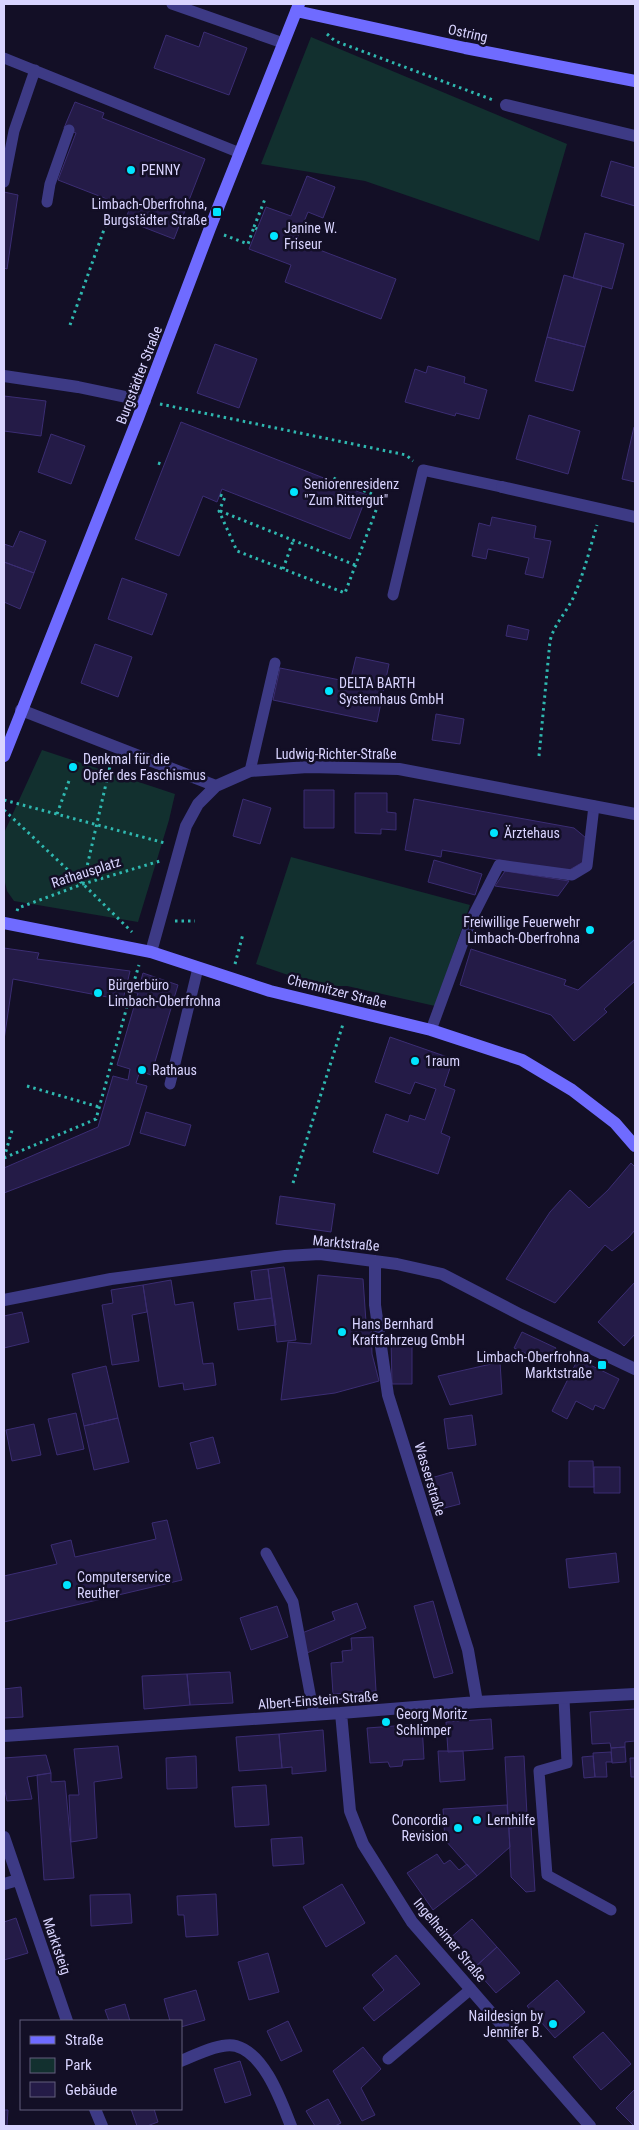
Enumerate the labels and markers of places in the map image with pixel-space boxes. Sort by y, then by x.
place label: PENNY [141,162,181,178]
marker: PENNY [125,164,137,176]
place label: Limbach-Oberfrohna, Burgstädter Straße [91,196,207,228]
marker: Limbach-Oberfrohna, Burgstädter Straße [211,206,223,218]
place label: Janine W. Friseur [284,220,338,252]
marker: Janine W. Friseur [268,230,280,242]
place label: Seniorenresidenz "Zum Rittergut" [304,476,399,508]
marker: Seniorenresidenz "Zum Rittergut" [288,486,300,498]
place label: DELTA BARTH Systemhaus GmbH [339,675,444,707]
marker: DELTA BARTH Systemhaus GmbH [323,685,335,697]
place label: Denkmal für die Opfer des Faschismus [83,751,206,783]
marker: Denkmal für die Opfer des Faschismus [67,761,79,773]
place label: Ärztehaus [504,825,560,841]
marker: Ärztehaus [488,827,500,839]
place label: Freiwillige Feuerwehr Limbach-Oberfrohna [463,914,580,946]
marker: Freiwillige Feuerwehr Limbach-Oberfrohna [584,924,596,936]
place label: Bürgerbüro Limbach-Oberfrohna [108,977,221,1009]
marker: Bürgerbüro Limbach-Oberfrohna [92,987,104,999]
place label: 1raum [425,1053,460,1069]
marker: 1raum [409,1055,421,1067]
place label: Rathaus [152,1062,197,1078]
marker: Rathaus [136,1064,148,1076]
place label: Hans Bernhard Kraftfahrzeug GmbH [352,1316,465,1348]
marker: Hans Bernhard Kraftfahrzeug GmbH [336,1326,348,1338]
place label: Limbach-Oberfrohna, Marktstraße [476,1349,592,1381]
marker: Limbach-Oberfrohna, Marktstraße [596,1359,608,1371]
place label: Computerservice Reuther [77,1569,171,1601]
marker: Computerservice Reuther [61,1579,73,1591]
place label: Georg Moritz Schlimper [396,1706,467,1738]
marker: Georg Moritz Schlimper [380,1716,392,1728]
place label: Concordia Revision [392,1812,448,1844]
place label: Lernhilfe [487,1812,536,1828]
marker: Lernhilfe [471,1814,483,1826]
marker: Concordia Revision [452,1822,464,1834]
place label: Naildesign by Jennifer B. [469,2008,543,2040]
marker: Naildesign by Jennifer B. [547,2018,559,2030]

